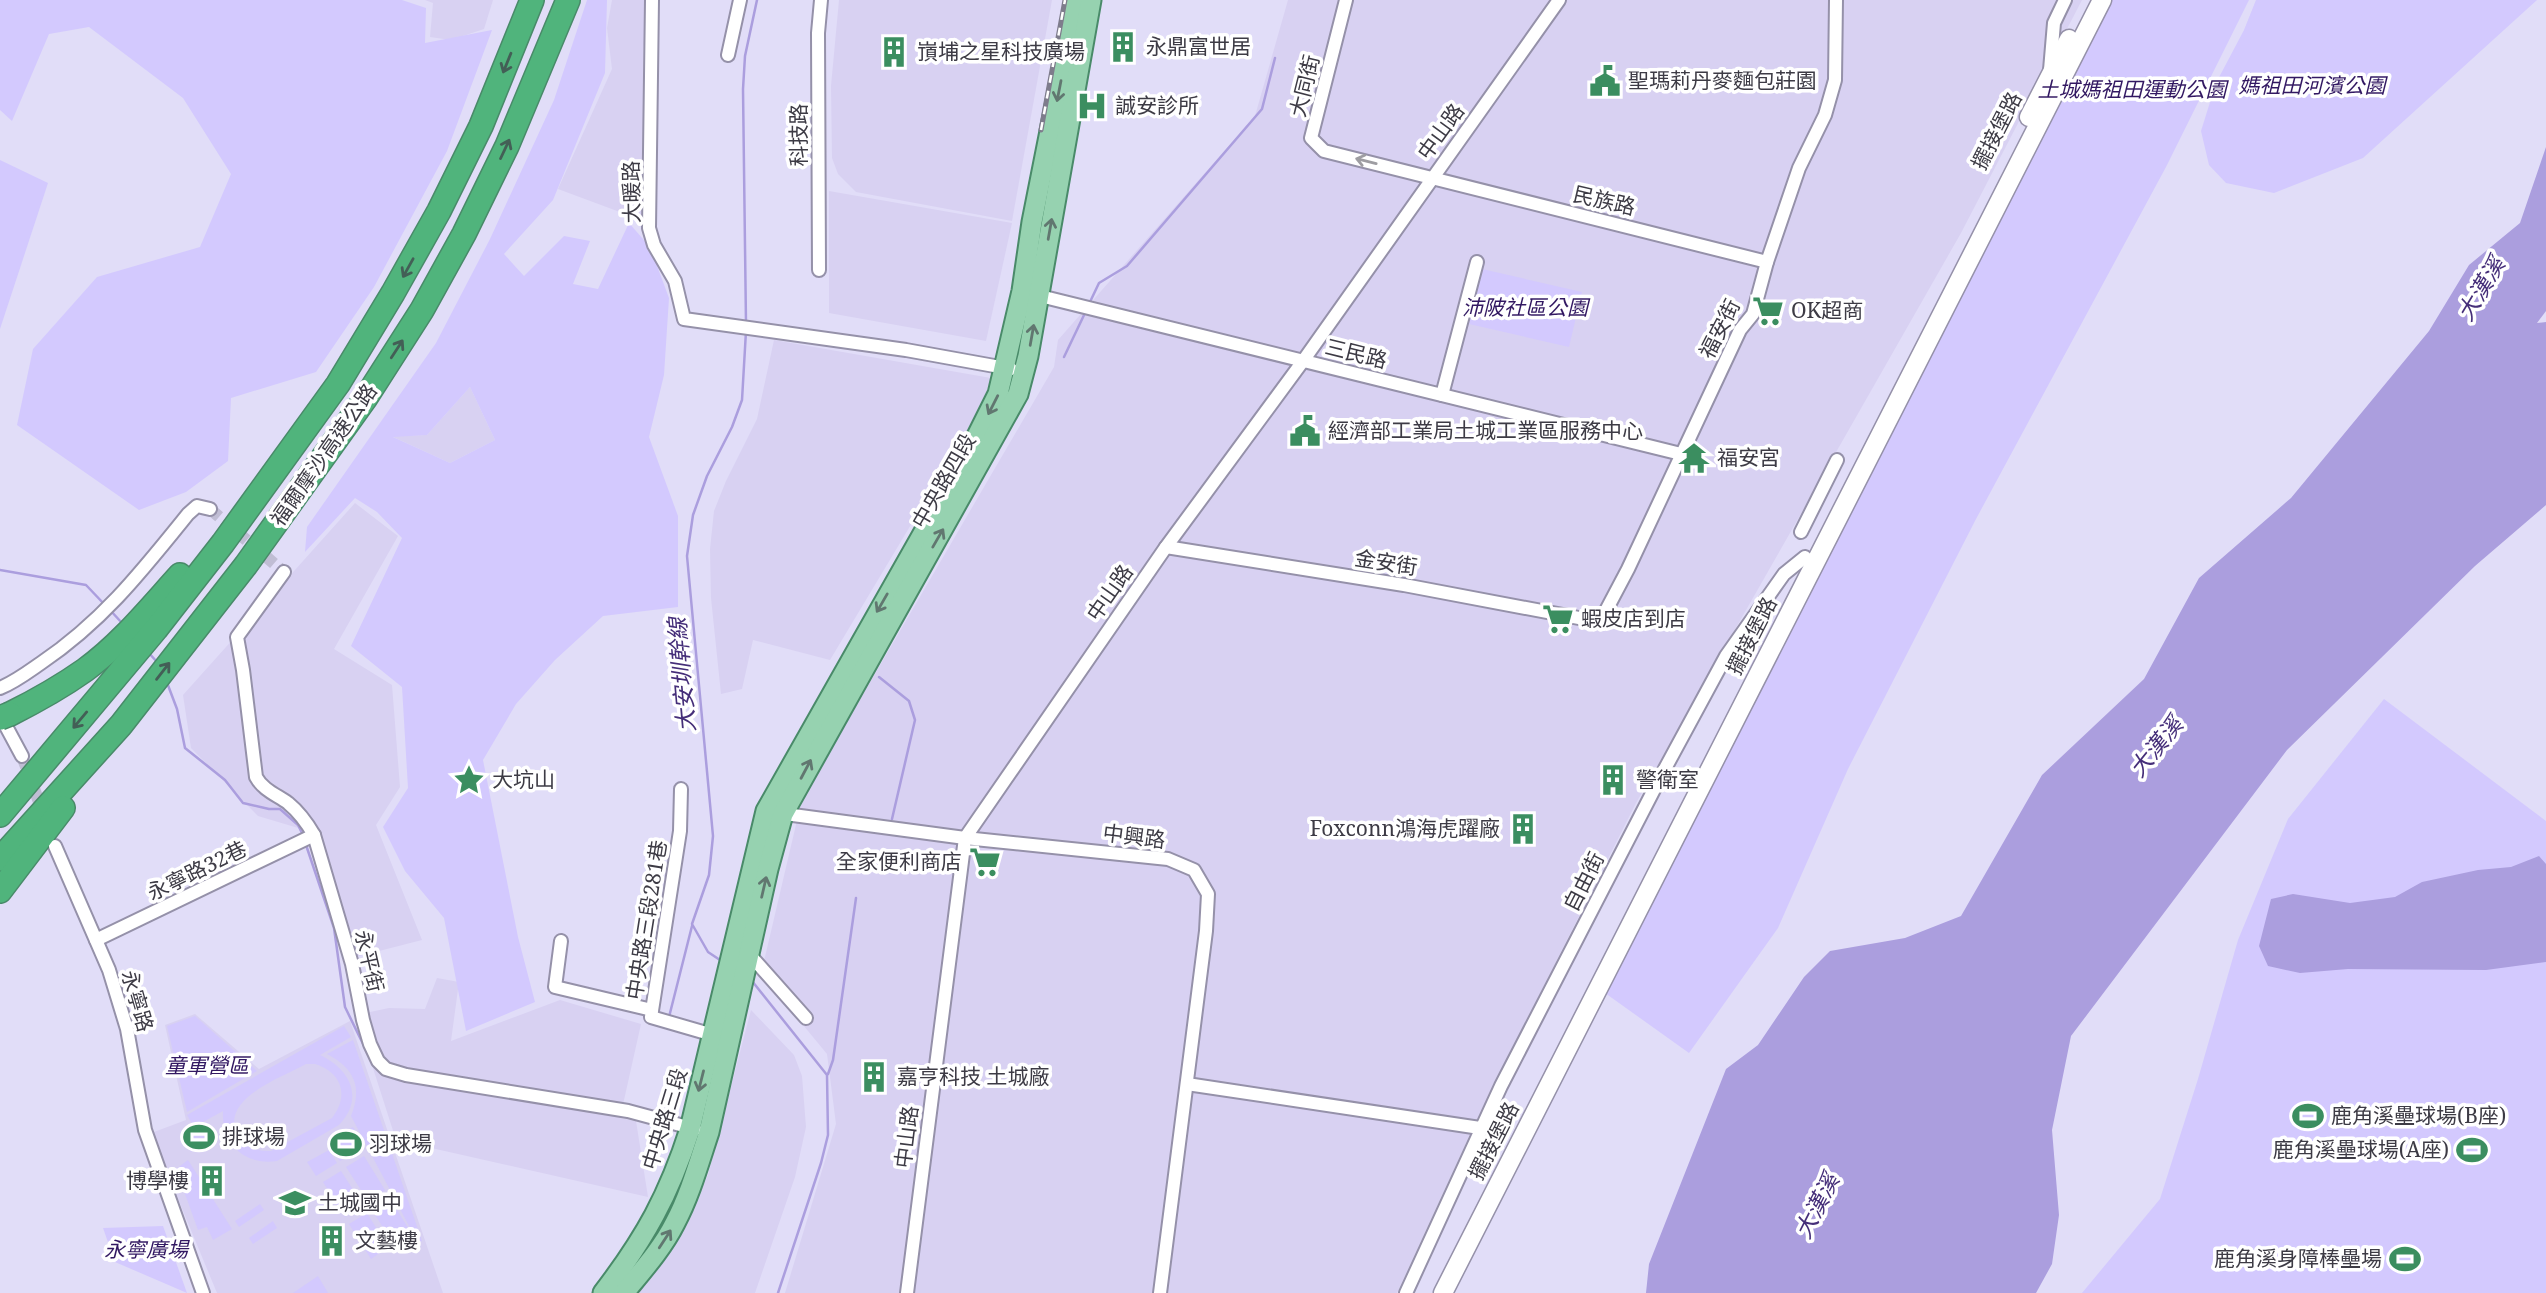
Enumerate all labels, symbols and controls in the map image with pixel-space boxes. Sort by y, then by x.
building icon: 永鼎富世居 [1106,30,1140,64]
place label: 永鼎富世居 [1146,32,1251,60]
building icon: 嵿埔之星科技廣場 [877,35,911,69]
place label: 嵿埔之星科技廣場 [917,37,1085,65]
one-way arrow [499,52,512,74]
street label: 大同街 [1283,52,1325,120]
public building icon: 聖瑪莉丹麥麵包莊園 [1588,64,1622,98]
place label: 聖瑪莉丹麥麵包莊園 [1628,66,1817,94]
park label: 媽祖田河濱公園 [2239,71,2388,99]
park label: 土城媽祖田運動公園 [2038,75,2229,103]
one-way arrow [1051,79,1065,102]
street label: 擺接堡路 [1965,87,2028,174]
hospital icon: 誠安診所 [1075,89,1109,123]
place label: 誠安診所 [1115,91,1199,119]
street label: 中山路 [1410,98,1470,165]
street label: 科技路 [784,104,812,167]
one-way arrow [499,138,512,160]
one-way arrow [1355,154,1377,167]
street label: 大暖路 [616,160,646,224]
street label: 民族路 [1570,179,1638,221]
one-way arrow [1044,218,1057,241]
water label: 大漢溪 [2449,248,2513,326]
one-way arrow [400,257,414,277]
park label: 沛陂社區公園 [1462,293,1591,321]
street label: 福安街 [1692,294,1746,363]
supermarket icon: OK超商 [1751,294,1785,328]
place label: OK超商 [1791,296,1863,324]
one-way arrow [1026,324,1039,347]
street label: 三民路 [1322,332,1390,374]
one-way arrow [391,339,405,359]
street label: 福爾摩沙高速公路 [264,378,383,531]
one-way arrow [985,394,999,415]
public building icon: 經濟部工業局土城工業區服務中心 [1288,414,1322,448]
place label: 經濟部工業局土城工業區服務中心 [1328,416,1643,444]
street label: 中央路四段 [905,428,982,533]
temple icon: 福安宮 [1677,441,1711,475]
place label: 福安宮 [1717,443,1780,471]
one-way arrow [931,529,945,549]
street label: 金安街 [1353,543,1419,581]
street label: 中山路 [1080,559,1139,626]
street label: 擺接堡路 [1720,592,1783,679]
one-way arrow [875,593,889,613]
supermarket icon: 蝦皮店到店 [1541,602,1575,636]
place label: 蝦皮店到店 [1581,604,1686,632]
water label: 大安圳幹線 [660,613,702,734]
one-way arrow [155,662,170,681]
water label: 大漢溪 [2121,707,2191,783]
one-way arrow [72,711,88,729]
one-way arrow [800,759,813,780]
place icon: 大坑山 [452,763,486,797]
building icon: 警衛室 [1596,763,1630,797]
place label: 大坑山 [492,765,555,793]
place label: 警衛室 [1636,765,1699,793]
building icon: Foxconn鴻海虎躍廠 [1506,812,1540,846]
place label: Foxconn鴻海虎躍廠 [1310,814,1500,842]
street label: 中興路 [1101,818,1167,854]
street label: 永寧路32巷 [142,834,251,906]
street label: 中央路三段281巷 [620,838,672,1002]
supermarket icon: 全家便利商店 [968,845,1002,879]
place label: 全家便利商店 [836,847,962,875]
street label: 自由街 [1556,847,1610,916]
one-way arrow [757,876,771,899]
street label: 永平街 [349,927,391,995]
street label: 永寧路 [116,967,160,1035]
park label: 童軍營區 [165,1051,252,1079]
building icon: 嘉亨科技 土城廠 [857,1060,891,1094]
place label: 嘉亨科技 土城廠 [897,1062,1049,1090]
street label: 中央路三段 [635,1064,693,1173]
one-way arrow [694,1069,707,1092]
street label: 擺接堡路 [1462,1097,1525,1184]
sports icon: 鹿角溪壘球場(B座) [2291,1099,2325,1133]
place label: 鹿角溪壘球場(B座) [2331,1101,2506,1129]
street label: 中山路 [888,1104,924,1170]
sports icon: 排球場 [182,1120,216,1154]
place label: 排球場 [222,1122,285,1150]
sports icon: 羽球場 [329,1127,363,1161]
place label: 羽球場 [369,1129,432,1157]
sports icon: 鹿角溪壘球場(A座) [2455,1133,2489,1167]
place label: 鹿角溪壘球場(A座) [2273,1135,2449,1163]
building icon: 博學樓 [195,1164,229,1198]
water label: 大漢溪 [1786,1165,1847,1244]
place label: 博學樓 [126,1166,189,1194]
school or university icon: 土城國中 [278,1186,312,1220]
place label: 土城國中 [318,1188,402,1216]
building icon: 文藝樓 [315,1224,349,1258]
place label: 文藝樓 [355,1226,418,1254]
one-way arrow [658,1230,673,1249]
park label: 永寧廣場 [104,1235,190,1263]
sports icon: 鹿角溪身障棒壘場 [2388,1242,2422,1276]
place label: 鹿角溪身障棒壘場 [2214,1244,2382,1272]

